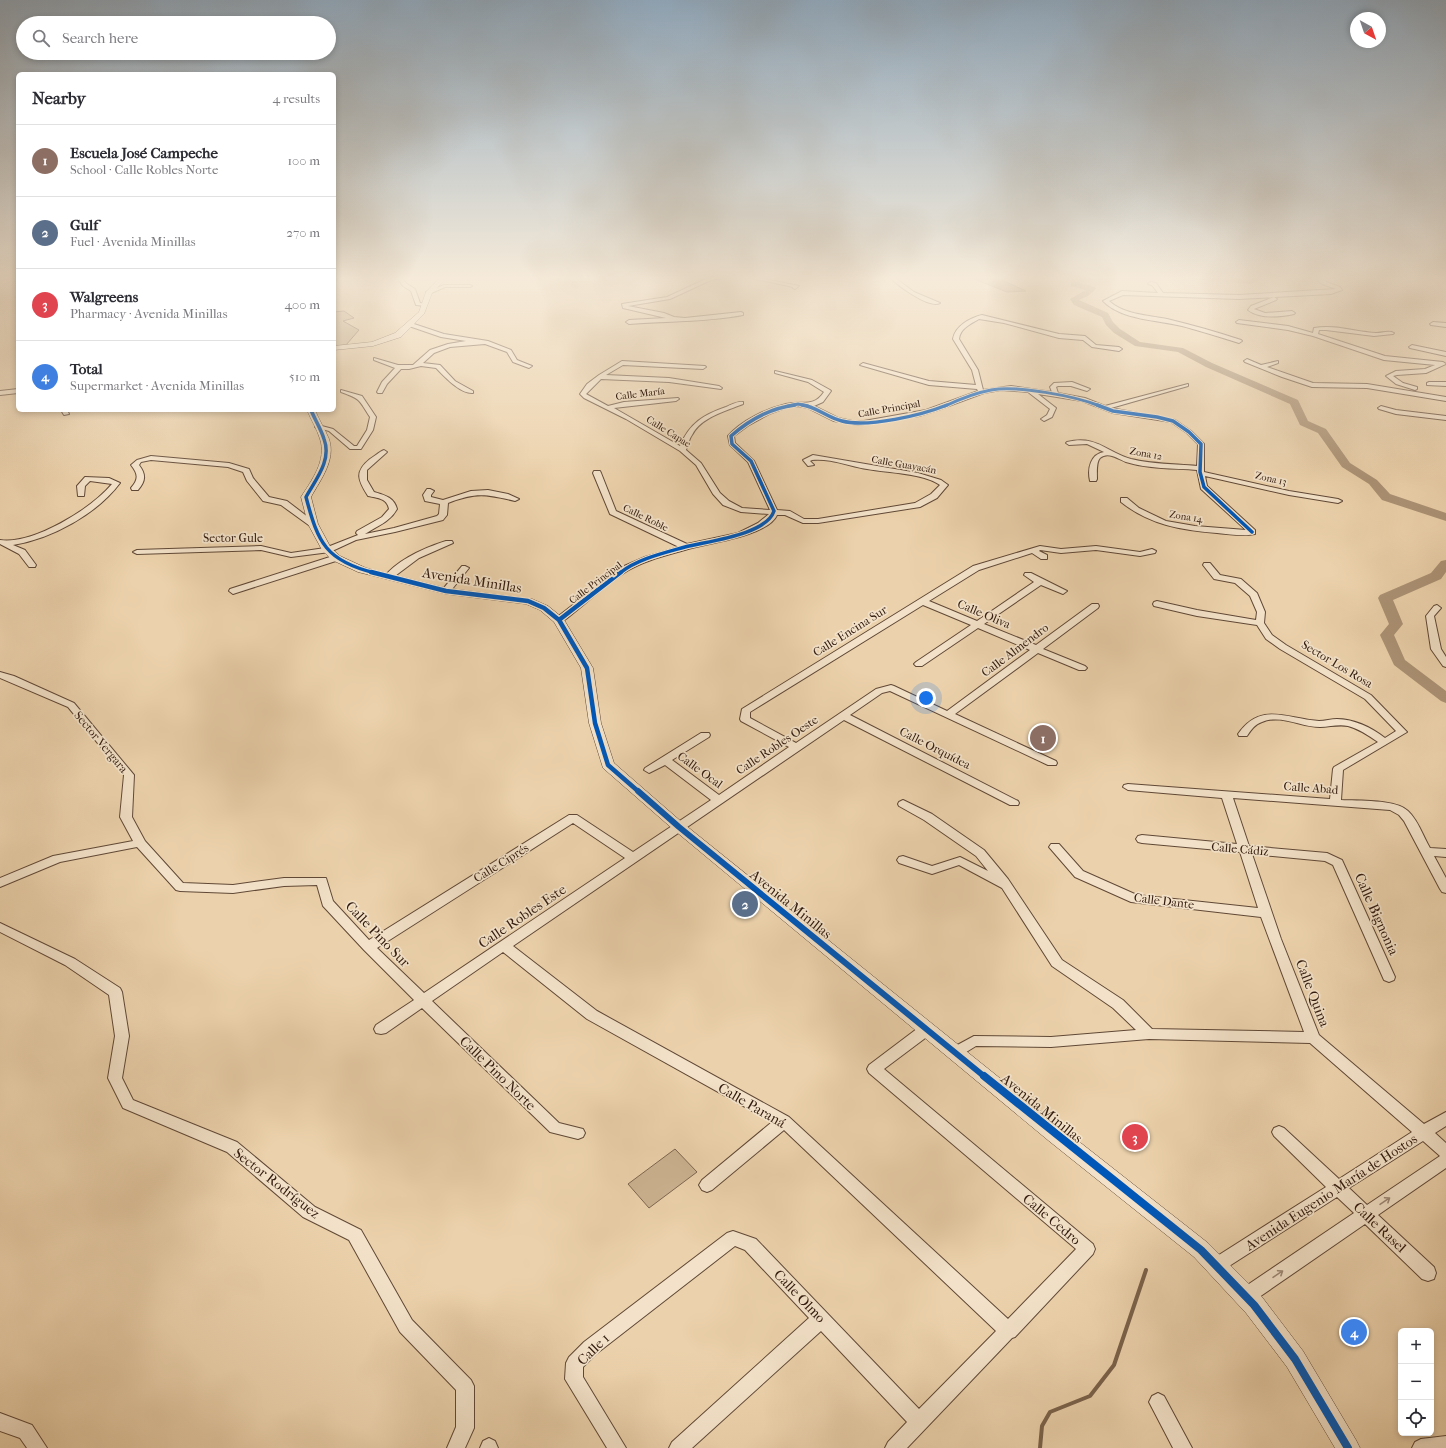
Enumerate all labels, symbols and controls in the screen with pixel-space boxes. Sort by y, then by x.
north arrow [1350,12,1386,48]
search box [16,16,336,60]
icon: search [30,27,52,49]
text: Search here [62,29,138,47]
text: Nearby [32,88,86,108]
text: 4 results [273,91,320,106]
text: Escuela José Campeche [70,144,218,162]
text: 1 [43,153,47,168]
text: 100 m [287,153,320,168]
text: School · Calle Robles Norte [70,162,218,177]
text: Gulf [70,216,98,234]
text: 2 [42,225,48,240]
text: 270 m [286,225,320,240]
text: Fuel · Avenida Minillas [70,234,196,249]
text: Walgreens [70,288,138,306]
text: 3 [42,297,48,312]
text: 400 m [284,297,320,312]
text: Pharmacy · Avenida Minillas [70,306,227,321]
text: Total [70,360,103,378]
text: 4 [41,369,49,384]
text: 510 m [289,369,320,384]
text: Supermarket · Avenida Minillas [70,378,244,393]
street label: Calle María [615,385,666,403]
street label: Calle Principal [857,398,921,420]
street label: Calle Capae [644,413,693,450]
street label: Zona 12 [1129,445,1163,463]
street label: Calle Guayacán [870,453,937,477]
street label: Zona 13 [1254,470,1288,488]
street label: Calle Roble [621,502,670,534]
street label: Zona 14 [1168,508,1205,526]
street label: Sector Gule [203,531,263,545]
street label: Calle Principal [567,559,625,607]
street label: Avenida Minillas [420,564,523,597]
street label: Calle Oliva [955,597,1013,632]
street label: Calle Encina Sur [810,602,890,659]
street label: Calle Almendro [979,620,1051,680]
street label: Sector Los Rosa [1299,637,1375,691]
your location [916,688,936,708]
street label: Sector Vergara [71,708,131,776]
street label: Calle Robles Oeste [733,712,821,778]
pin: 1 [1030,723,1056,753]
street label: Calle Orquídea [897,724,973,772]
street label: Calle Ocal [675,749,726,791]
street label: Calle Abad [1283,779,1339,797]
street label: Calle Ciprés [471,840,532,885]
street label: Calle Cádiz [1211,840,1270,859]
street label: Avenida Minillas [746,866,835,943]
street label: Calle Bignonia [1351,871,1402,958]
street label: Calle Robles Este [475,881,569,952]
pin: 2 [732,889,758,919]
street label: Calle Dante [1133,890,1195,912]
street label: Calle Pino Sur [342,898,413,971]
street label: Calle Quina [1292,957,1333,1030]
street label: Calle Pino Norte [456,1033,539,1114]
street label: Avenida Minillas [997,1070,1086,1147]
street label: Calle Paraná [715,1079,789,1132]
pin: 3 [1122,1122,1148,1152]
street label: Avenida Eugenio María de Hostos [1241,1130,1420,1255]
street label: Sector Rodríguez [230,1144,323,1222]
street label: Calle Cedro [1019,1190,1084,1249]
one-way arrow [1380,1197,1391,1205]
street label: Calle Rasel [1350,1199,1410,1256]
street label: Calle Olmo [770,1266,829,1326]
one-way arrow [1272,1270,1283,1278]
pin: 4 [1341,1317,1367,1347]
map controls [1398,1328,1434,1436]
button: + [1398,1328,1434,1364]
street label: Calle 1 [574,1330,613,1369]
button: − [1398,1364,1434,1400]
button: locate [1398,1400,1434,1436]

